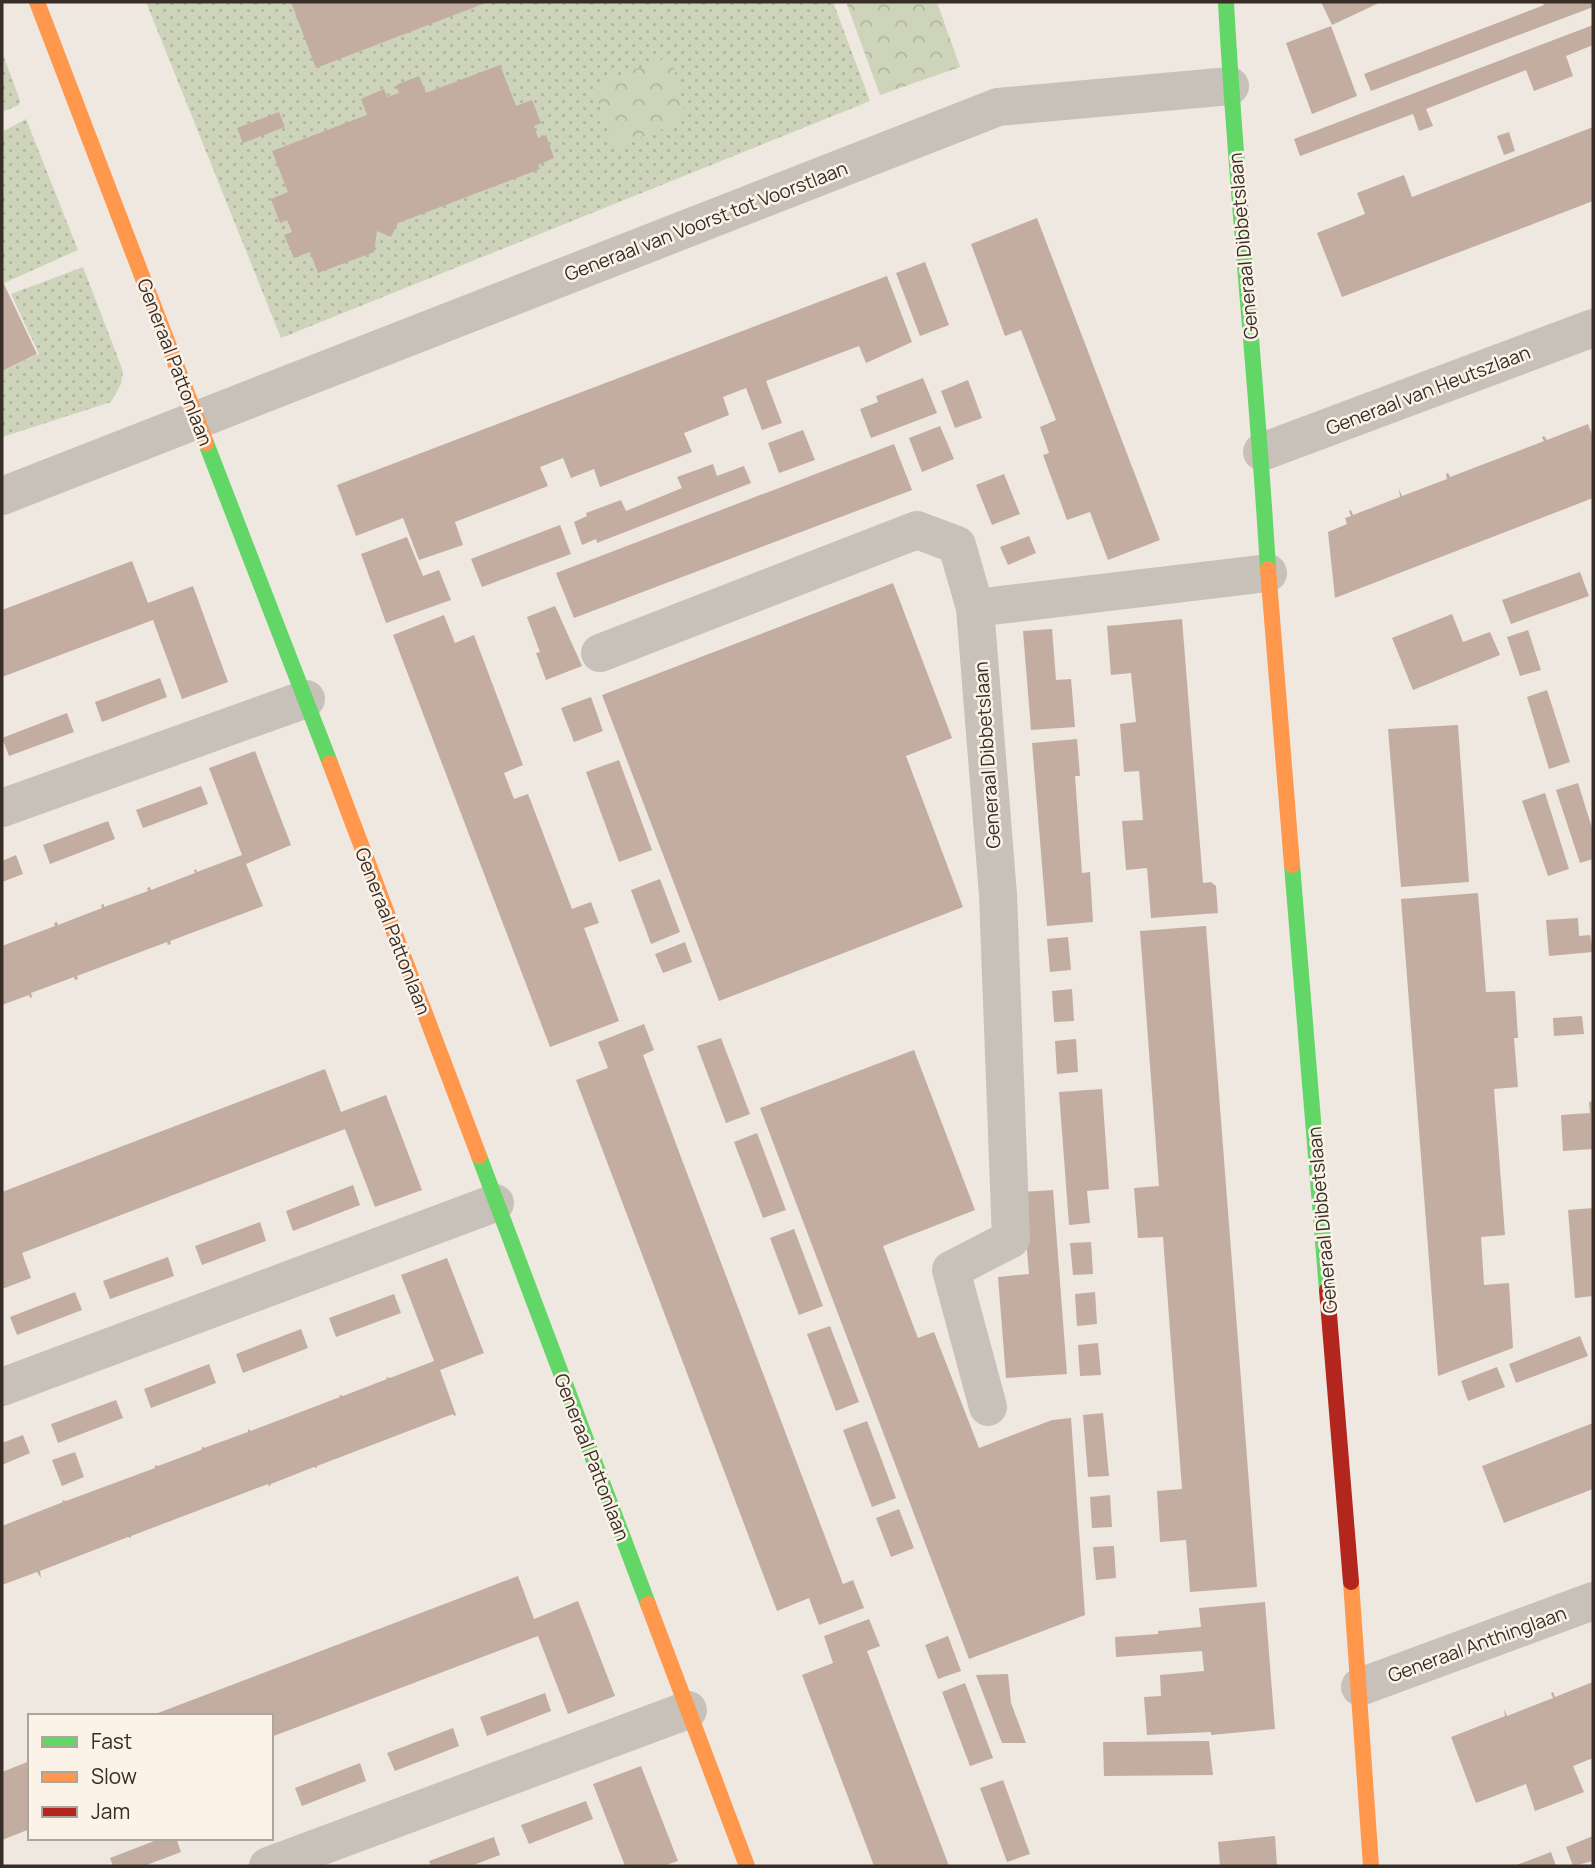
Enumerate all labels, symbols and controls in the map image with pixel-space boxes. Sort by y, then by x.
street label: Generaal Dibbetslaan [1222,151,1264,341]
street label: Generaal van Voorst tot Voorstlaan [561,155,851,287]
street label: Generaal Pattonlaan [131,275,219,449]
street label: Generaal van Heutszlaan [1322,339,1534,441]
street label: Generaal Dibbetslaan [967,661,1007,849]
street label: Generaal Pattonlaan [349,844,437,1018]
street label: Generaal Dibbetslaan [1301,1125,1343,1315]
street label: Generaal Pattonlaan [548,1370,636,1544]
street label: Generaal Anthinglaan [1384,1600,1570,1688]
legend [28,1714,273,1840]
text: Fast [91,1727,132,1755]
text: Slow [91,1762,137,1790]
text: Jam [91,1797,130,1825]

